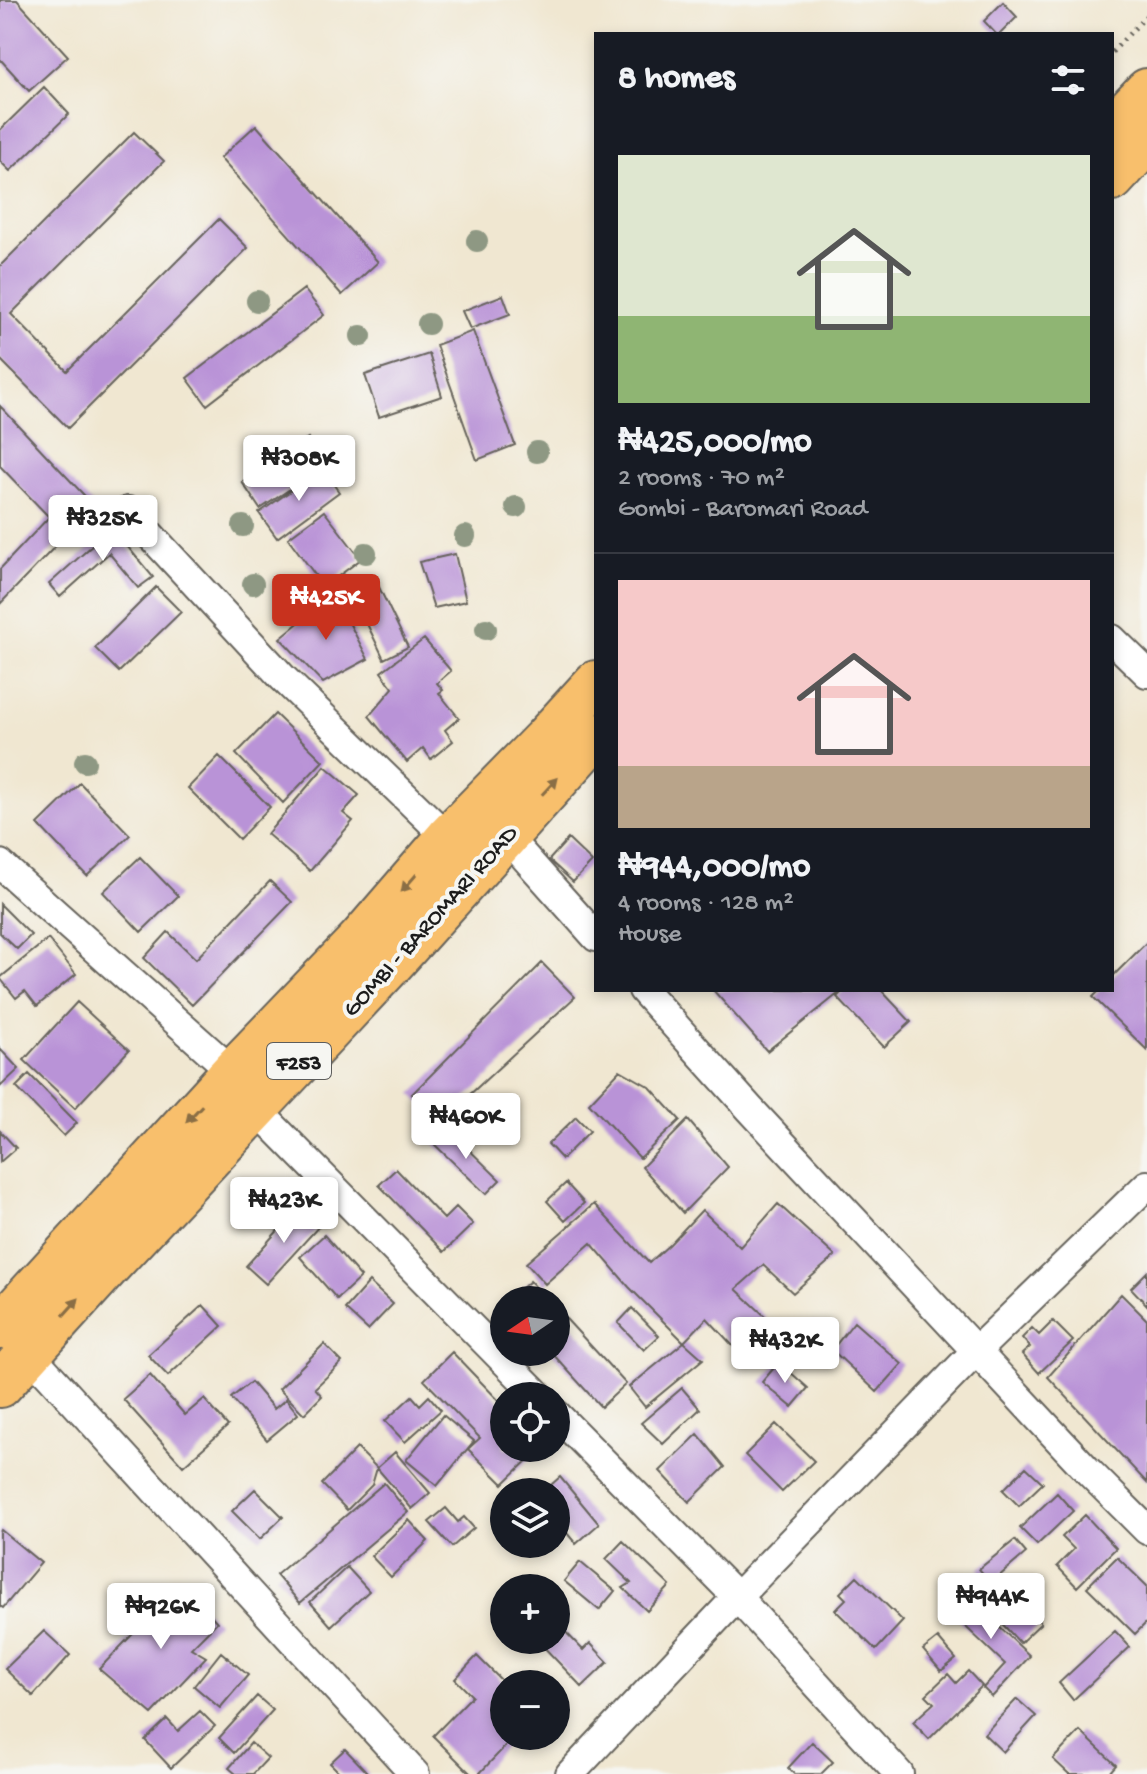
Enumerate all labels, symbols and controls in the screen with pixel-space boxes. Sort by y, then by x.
icon: filters [1046,58,1090,102]
text: 8 homes [618,60,735,100]
icon: home [782,207,926,351]
text: ₦425,000/mo [618,424,812,464]
pin: ₦308K [243,435,355,503]
text: ₦308K [261,445,337,476]
text: 2 rooms · 70 m² [618,464,785,495]
pin: ₦325K [47,495,159,563]
text: Gombi - Baromari Road [618,495,867,526]
text: ₦325K [66,505,140,536]
pin: ₦425K [270,574,382,642]
text: ₦425K [290,584,362,615]
icon: home [782,632,926,776]
one-way arrow [541,776,559,795]
street label: GOMBI - BAROMARI ROAD [338,820,526,1024]
text: ₦944,000/mo [618,849,810,889]
one-way arrow [401,872,418,892]
text: 4 rooms · 128 m² [618,889,794,920]
text: House [618,920,682,951]
road number: F253 [267,1043,331,1079]
pin: ₦460K [410,1093,522,1161]
text: ₦460K [429,1103,503,1134]
one-way arrow [185,1104,203,1123]
pin: ₦423K [228,1177,340,1245]
text: ₦423K [248,1187,320,1218]
north arrow [490,1286,570,1366]
map controls [490,1286,570,1750]
one-way arrow [62,1297,80,1316]
pin: ₦432K [729,1317,841,1385]
text: ₦432K [749,1327,821,1358]
button: locate [490,1382,570,1462]
button: layers [490,1478,570,1558]
pin: ₦944K [935,1573,1047,1641]
button: + [490,1574,570,1654]
pin: ₦926K [105,1583,217,1651]
text: ₦944K [956,1583,1026,1614]
text: ₦926K [125,1593,197,1624]
button: − [490,1670,570,1750]

